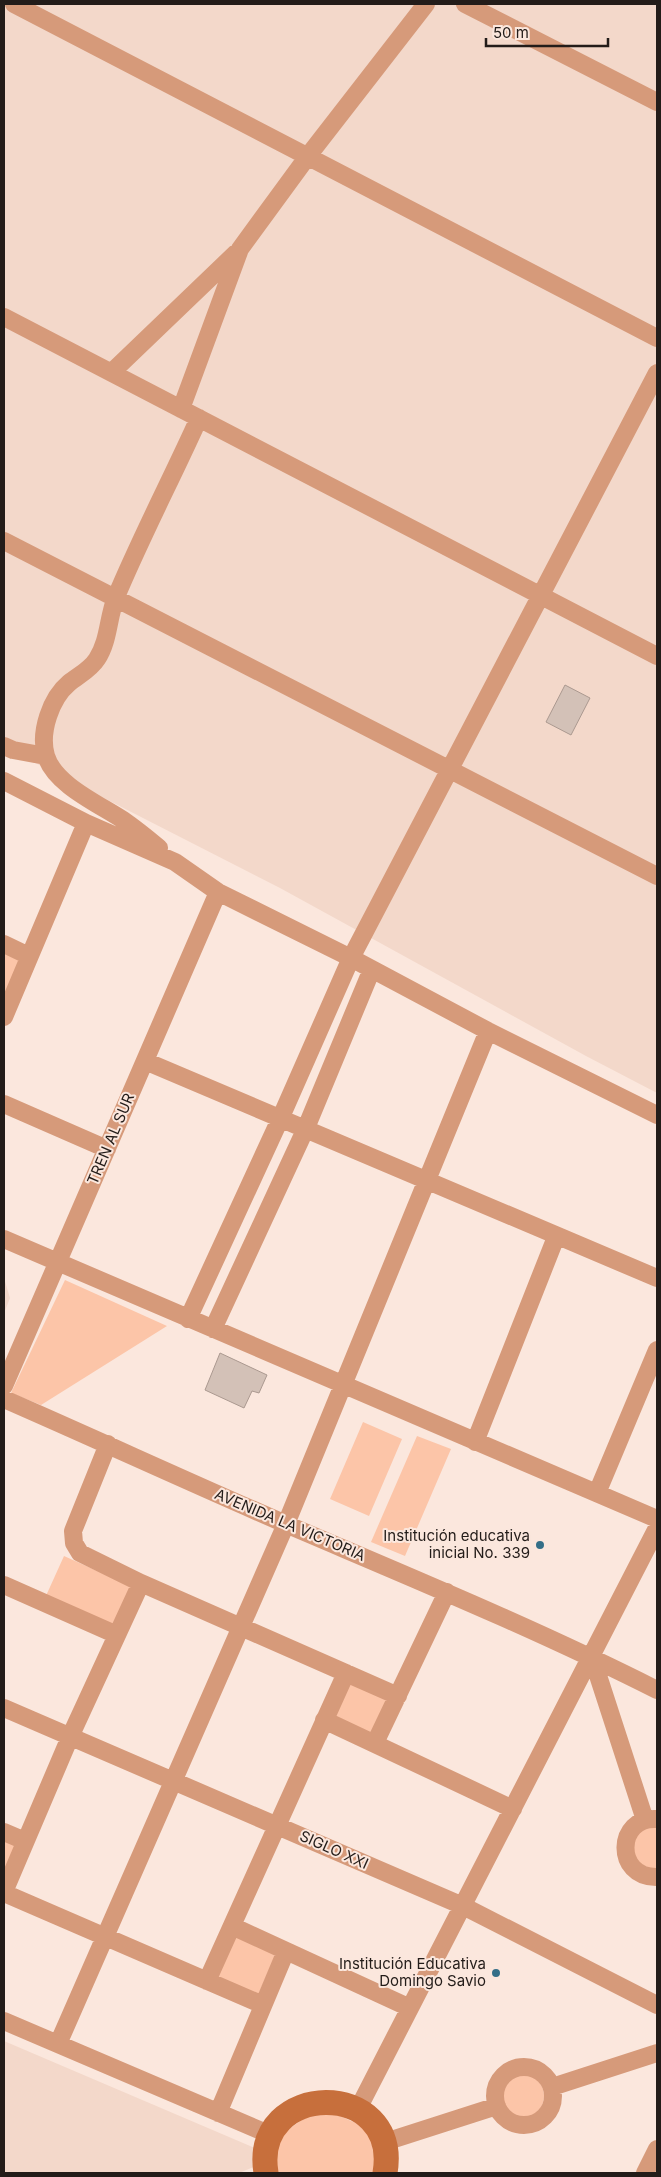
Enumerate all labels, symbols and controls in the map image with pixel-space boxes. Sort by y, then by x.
scale bar [486,15,608,47]
text: 50 m [493,23,529,42]
street label: TREN AL SUR [83,1090,138,1187]
street label: AVENIDA LA VICTORIA [212,1484,368,1565]
place label: Institución educativa inicial No. 339 [383,1526,530,1562]
marker: Institución educativa inicial No. 339 [534,1539,546,1551]
street label: SIGLO XXI [297,1826,371,1873]
place label: Institución Educativa Domingo Savio [339,1954,486,1990]
marker: Institución Educativa Domingo Savio [490,1967,502,1979]

